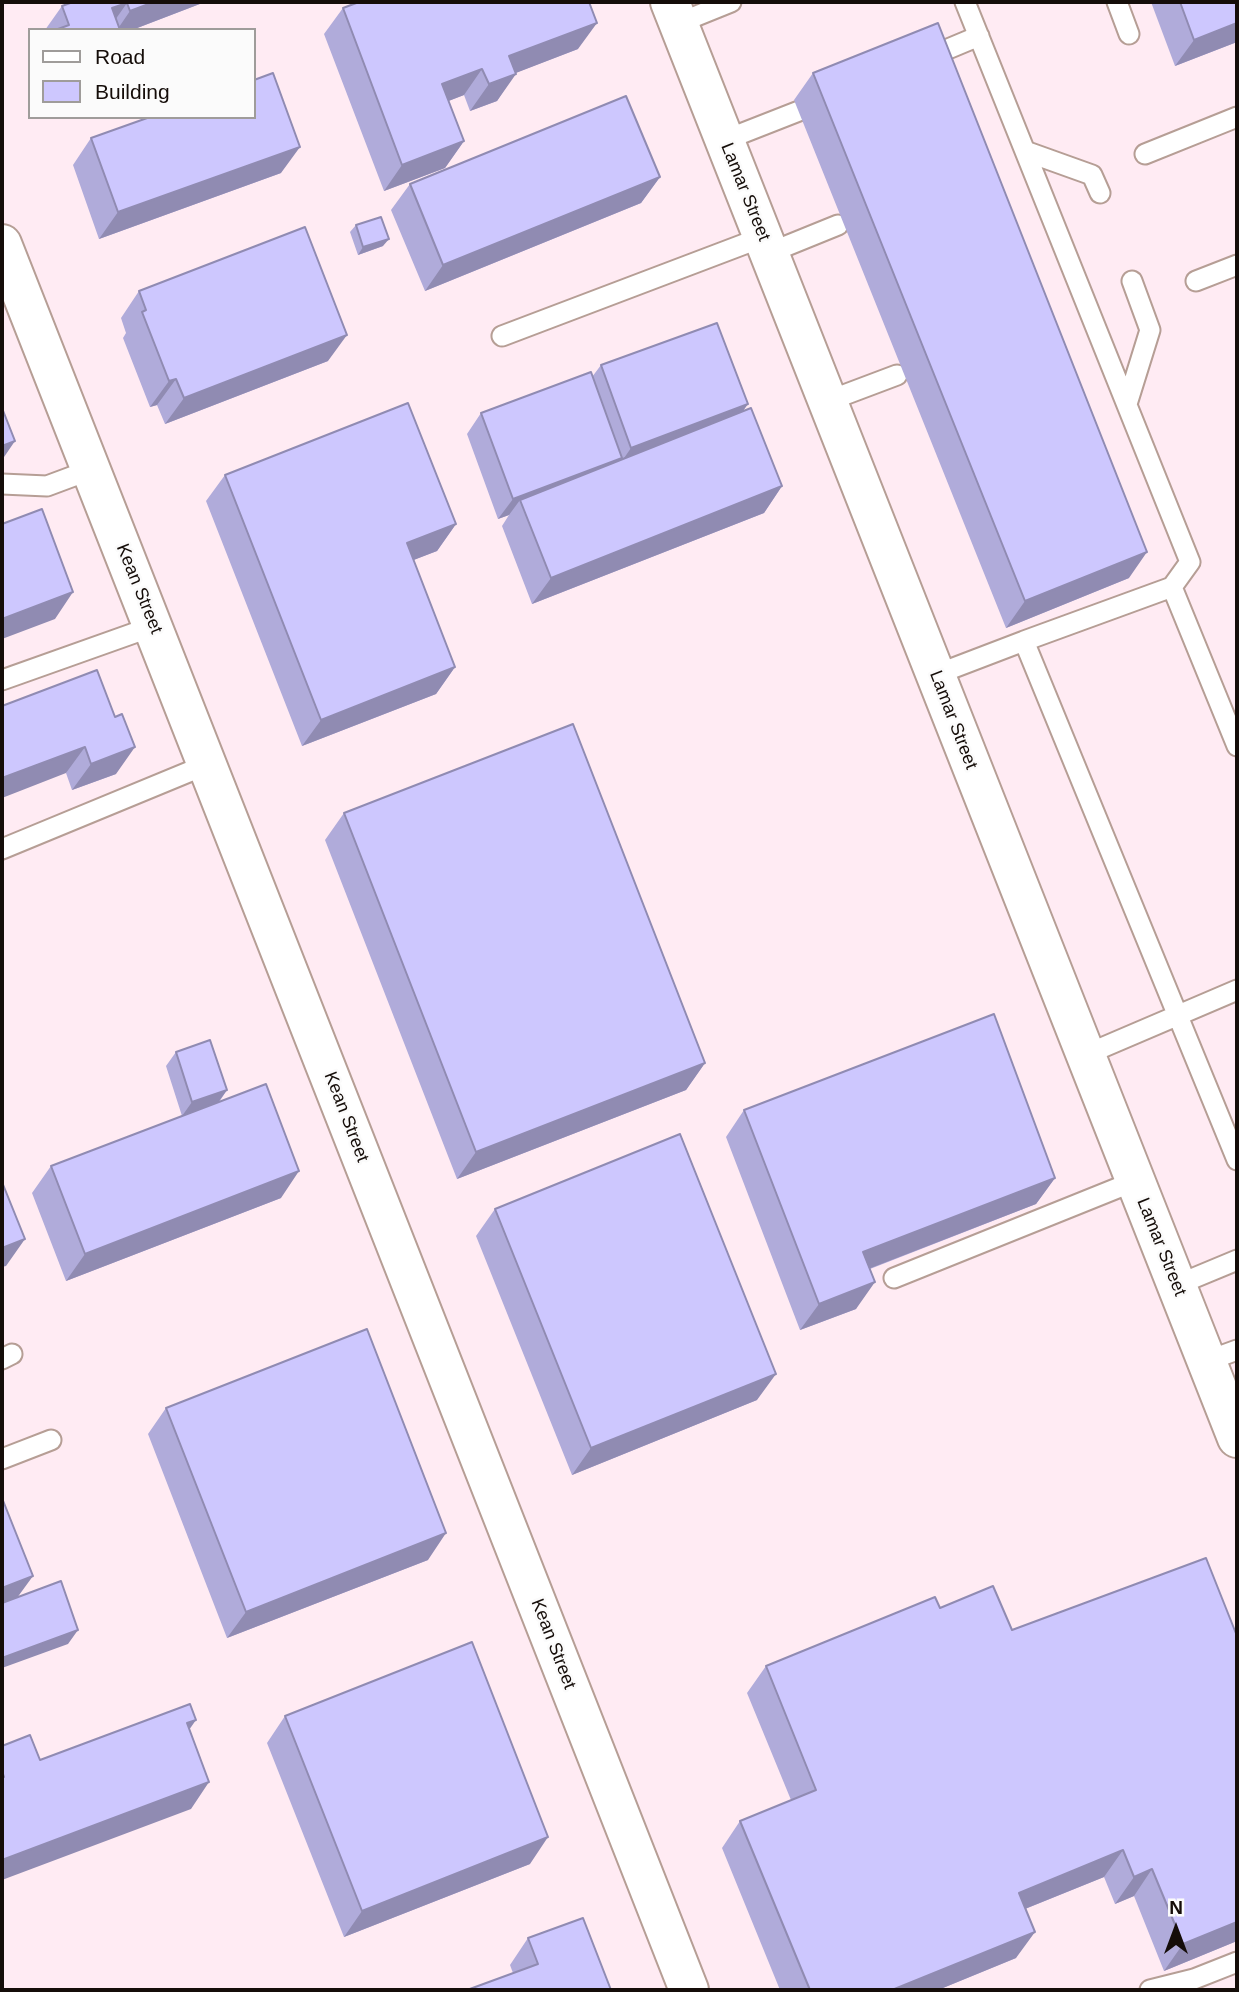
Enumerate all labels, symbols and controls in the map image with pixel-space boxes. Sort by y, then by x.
legend [28,28,256,119]
text: Road [95,45,145,68]
text: Building [95,80,170,103]
street label: Lamar Street [715,140,775,244]
street label: Kean Street [111,541,167,637]
street label: Lamar Street [924,668,982,772]
street label: Kean Street [319,1069,373,1165]
street label: Lamar Street [1131,1195,1191,1299]
street label: Kean Street [526,1596,580,1692]
north arrow [1141,1894,1211,1964]
text: N [1169,1897,1183,1918]

